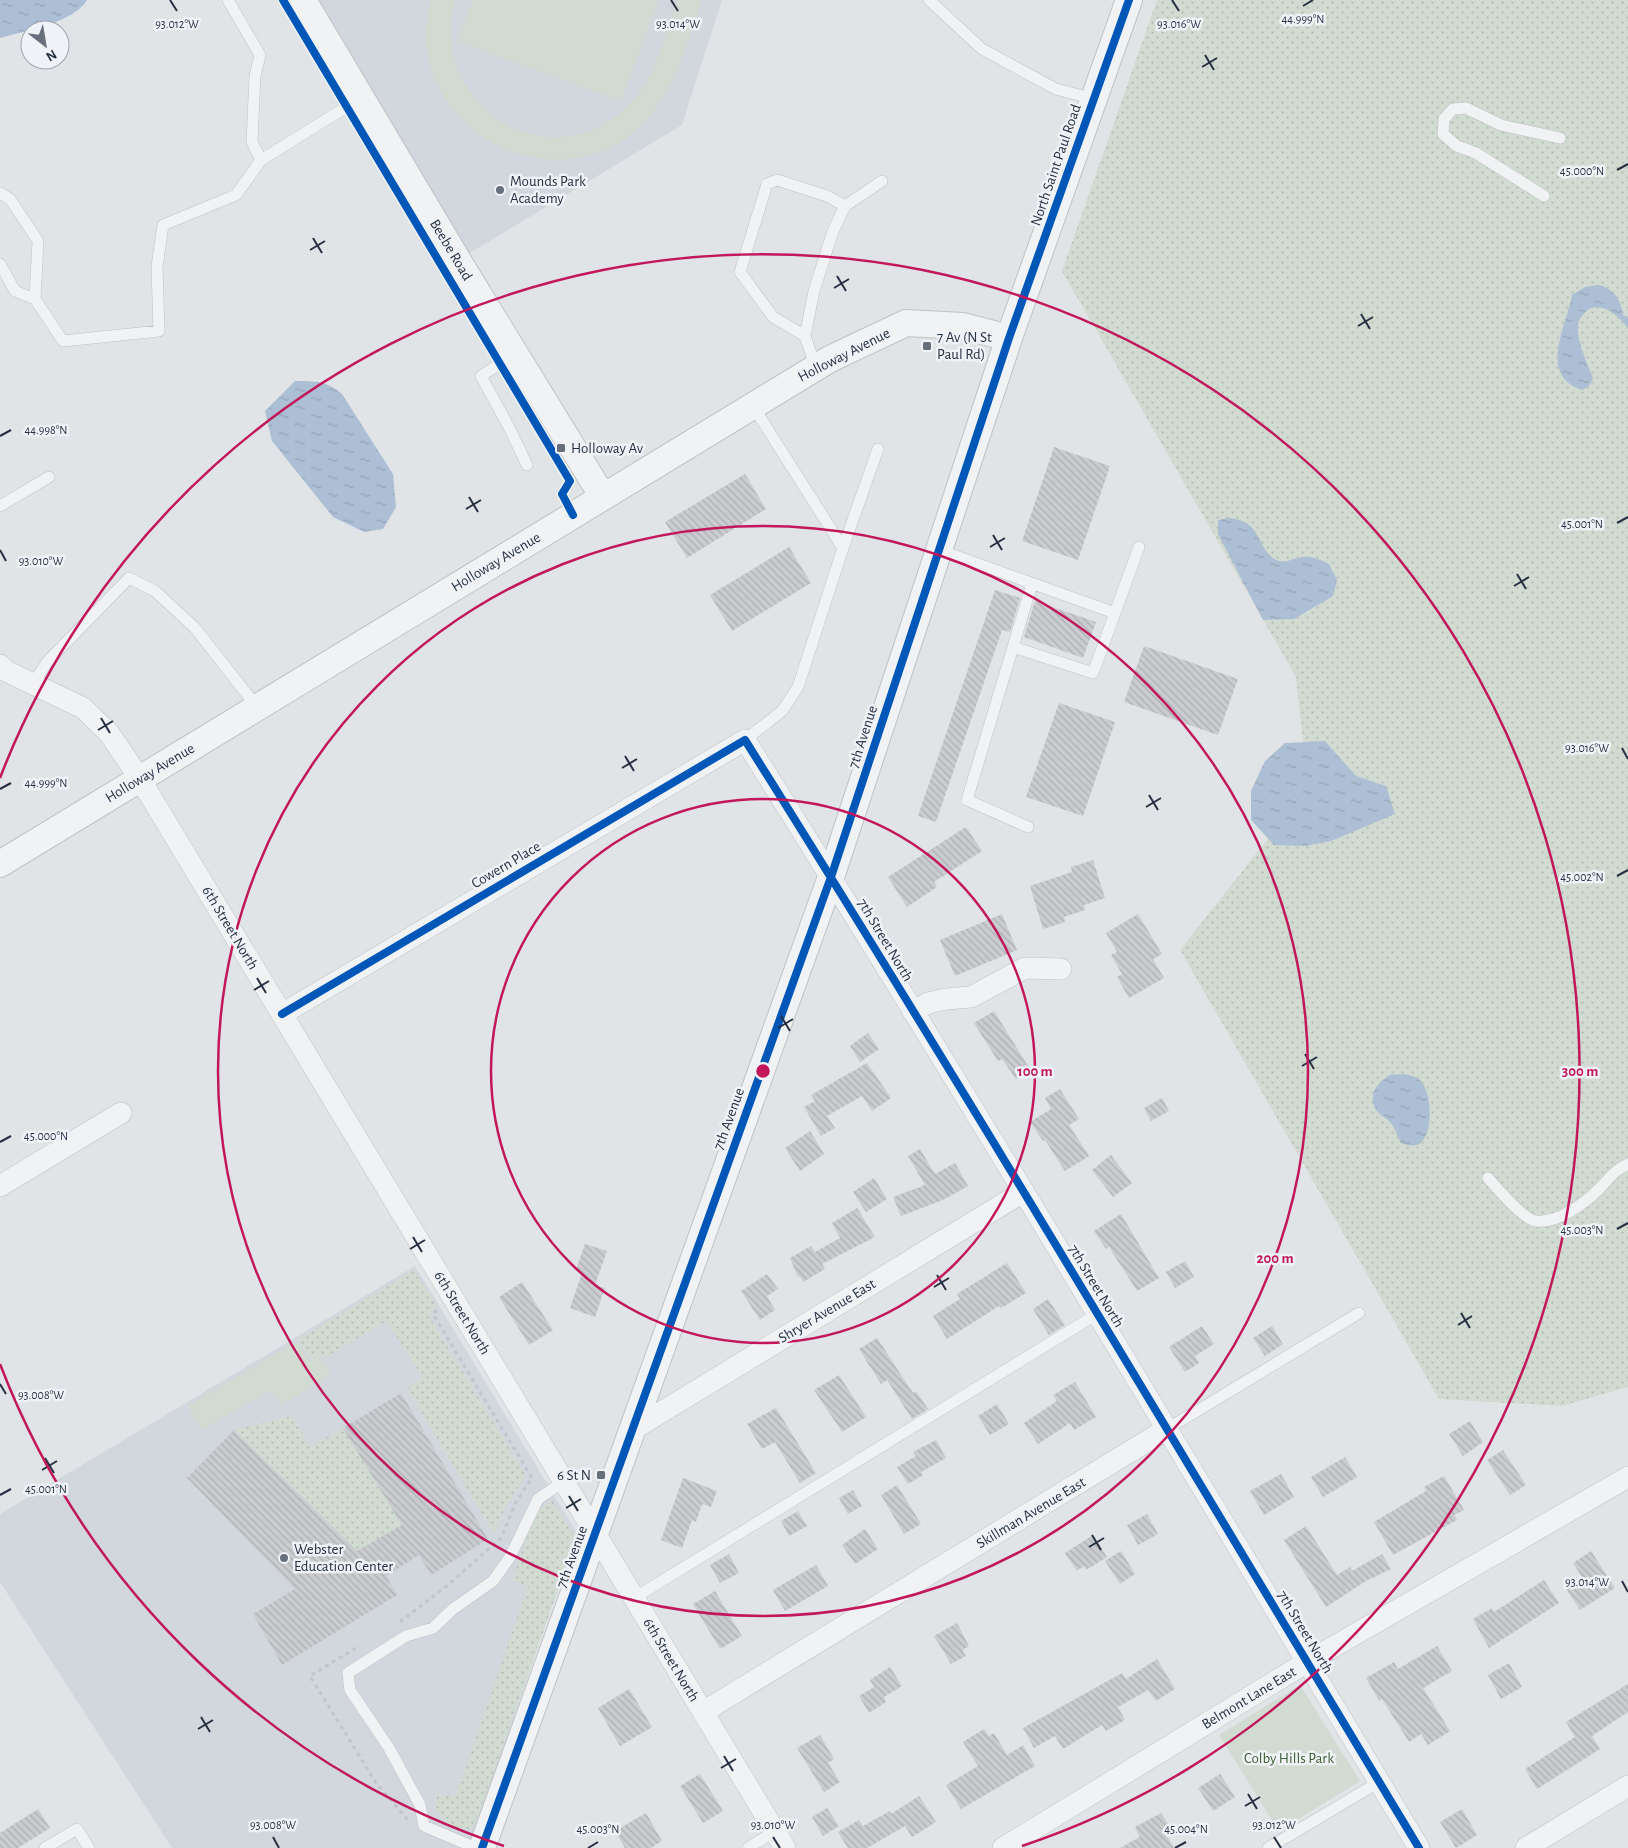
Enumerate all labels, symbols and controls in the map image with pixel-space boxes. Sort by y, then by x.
text: 44.999°N [1282,13,1324,25]
text: 93.012°W [155,18,199,30]
text: 93.014°W [656,18,700,30]
text: 93.016°W [1157,18,1201,30]
north arrow [20,20,70,70]
text: N [43,47,59,64]
street label: North Saint Paul Road [1028,102,1084,228]
text: 45.000°N [1560,165,1604,177]
place label: Mounds Park Academy [510,174,586,206]
marker: Mounds Park Academy [494,184,506,196]
street label: Beebe Road [427,217,475,283]
street label: Holloway Avenue [796,325,893,385]
place label: 7 Av (N St Paul Rd) [937,330,992,362]
marker: 7 Av (N St Paul Rd) [921,340,933,352]
text: 44.998°N [25,424,67,436]
place label: Holloway Av [571,441,644,456]
marker: Holloway Av [555,442,567,454]
text: 45.001°N [1561,518,1603,530]
street label: Holloway Avenue [449,529,543,594]
text: 93.010°W [19,555,64,567]
street label: 7th Avenue [846,704,880,770]
street label: Holloway Avenue [103,740,197,805]
text: 93.016°W [1565,742,1609,754]
text: 44.999°N [25,777,67,789]
street label: Cowern Place [469,839,543,891]
text: 45.002°N [1560,871,1604,883]
street label: 6th Street North [199,884,261,972]
street label: 7th Street North [854,896,916,984]
centre of rings [754,1062,772,1080]
text: 100 m [1017,1064,1053,1079]
text: 300 m [1562,1064,1598,1079]
street label: 7th Avenue [711,1086,747,1152]
text: 45.000°N [24,1130,68,1142]
text: 45.003°N [1561,1224,1603,1236]
street label: 7th Street North [1065,1242,1127,1330]
text: 200 m [1256,1251,1294,1266]
street label: 6th Street North [431,1269,493,1357]
street label: Shryer Avenue East [776,1276,878,1346]
text: 93.008°W [18,1389,64,1401]
place label: 6 St N [557,1468,591,1483]
marker: 6 St N [595,1469,607,1481]
street label: Skillman Avenue East [974,1474,1088,1551]
text: 45.001°N [25,1483,67,1495]
street label: 7th Avenue [554,1524,590,1590]
place label: Webster Education Center [294,1542,393,1574]
marker: Webster Education Center [278,1552,290,1564]
text: 93.014°W [1565,1576,1609,1588]
street label: 7th Street North [1274,1588,1336,1676]
street label: 6th Street North [640,1616,702,1704]
street label: Belmont Lane East [1199,1664,1299,1732]
park label: Colby Hills Park [1244,1751,1334,1766]
text: 93.008°W [250,1819,296,1831]
text: 93.010°W [751,1819,796,1831]
text: 93.012°W [1252,1819,1296,1831]
text: 45.003°N [577,1823,619,1835]
text: 45.004°N [1164,1823,1208,1835]

